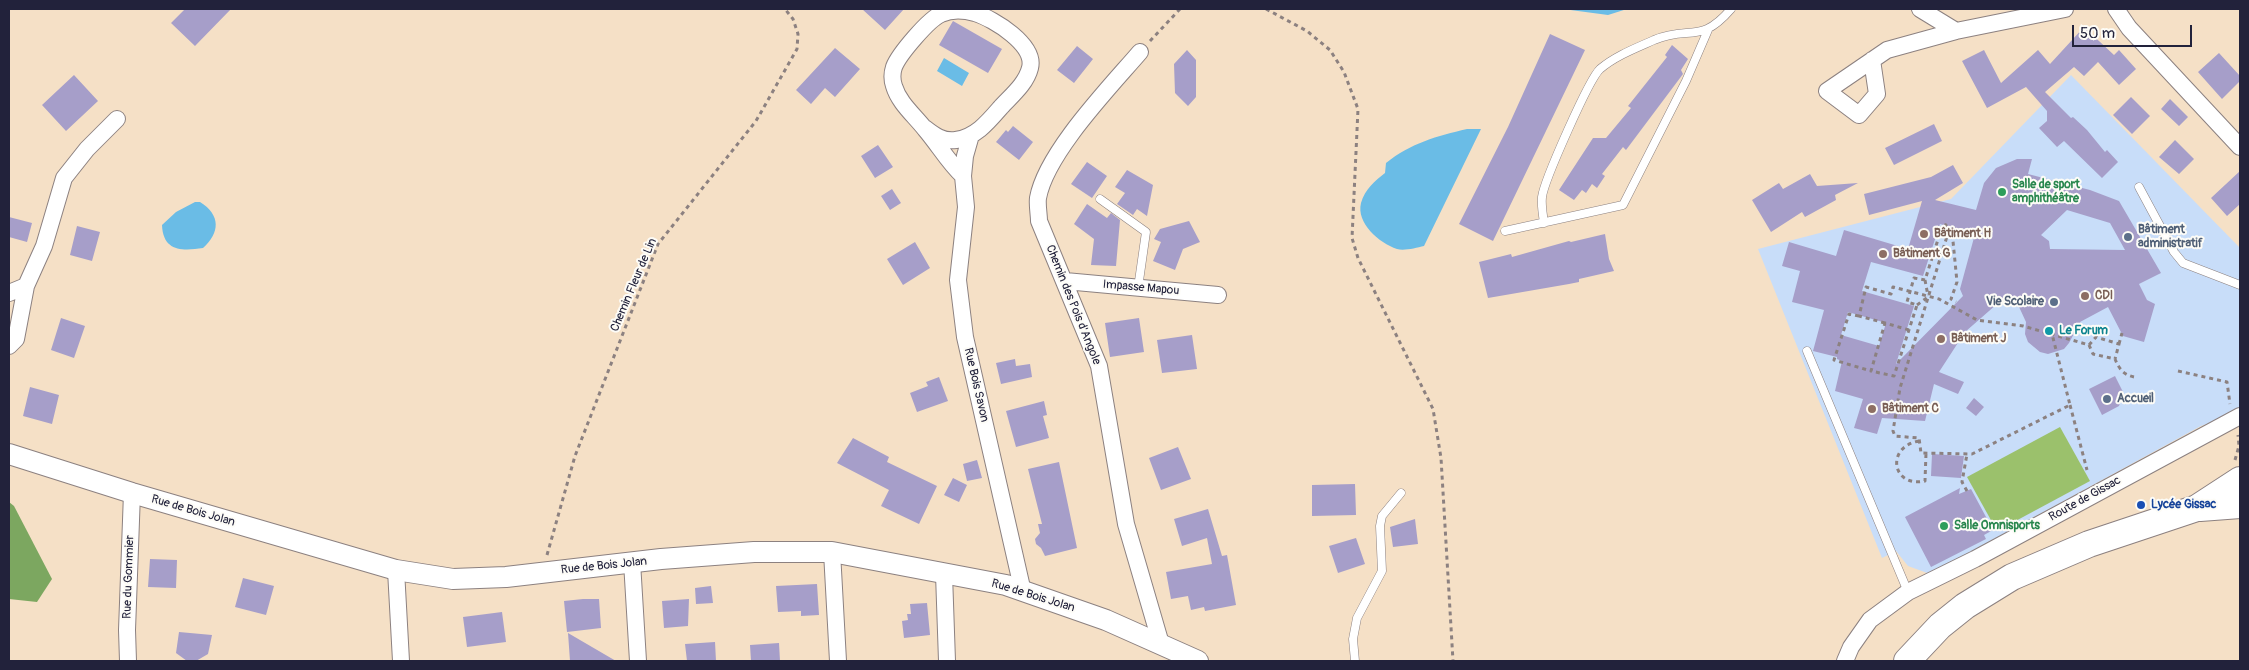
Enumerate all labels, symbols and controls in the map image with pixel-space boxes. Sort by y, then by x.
scale bar [2074,15,2194,47]
text: 50 m [2080,24,2115,43]
place label: Salle de sport amphithéâtre [2012,178,2080,206]
marker: Salle de sport amphithéâtre [1996,186,2008,198]
place label: Bâtiment administratif [2138,223,2203,251]
place label: Bâtiment H [1934,227,1991,241]
marker: Bâtiment H [1918,228,1930,240]
marker: Bâtiment administratif [2122,231,2134,243]
street label: Chemin Fleur de Lin [608,236,660,334]
street label: Chemin des Pois d'Angole [1042,243,1104,367]
place label: Bâtiment G [1893,247,1950,261]
marker: Bâtiment G [1877,248,1889,260]
street label: Impasse Mapou [1102,277,1180,299]
place label: CDI [2095,289,2113,303]
marker: CDI [2079,290,2091,302]
place label: Vie Scolaire [1986,295,2044,309]
marker: Vie Scolaire [2048,296,2060,308]
place label: Le Forum [2059,324,2108,338]
marker: Le Forum [2043,325,2055,337]
place label: Bâtiment J [1951,332,2006,346]
marker: Bâtiment J [1935,333,1947,345]
street label: Rue Bois Savon [960,346,992,424]
place label: Accueil [2117,392,2154,406]
marker: Accueil [2101,393,2113,405]
place label: Bâtiment C [1882,402,1939,416]
marker: Bâtiment C [1866,403,1878,415]
street label: Route de Gissac [2047,473,2123,525]
street label: Rue de Bois Jolan [149,492,237,530]
place label: Lycée Gissac [2151,498,2216,512]
marker: Lycée Gissac [2135,499,2147,511]
place label: Salle Omnisports [1954,519,2040,533]
marker: Salle Omnisports [1938,520,1950,532]
street label: Rue du Gommier [120,535,138,619]
street label: Rue de Bois Jolan [560,554,648,578]
street label: Rue de Bois Jolan [990,576,1076,616]

